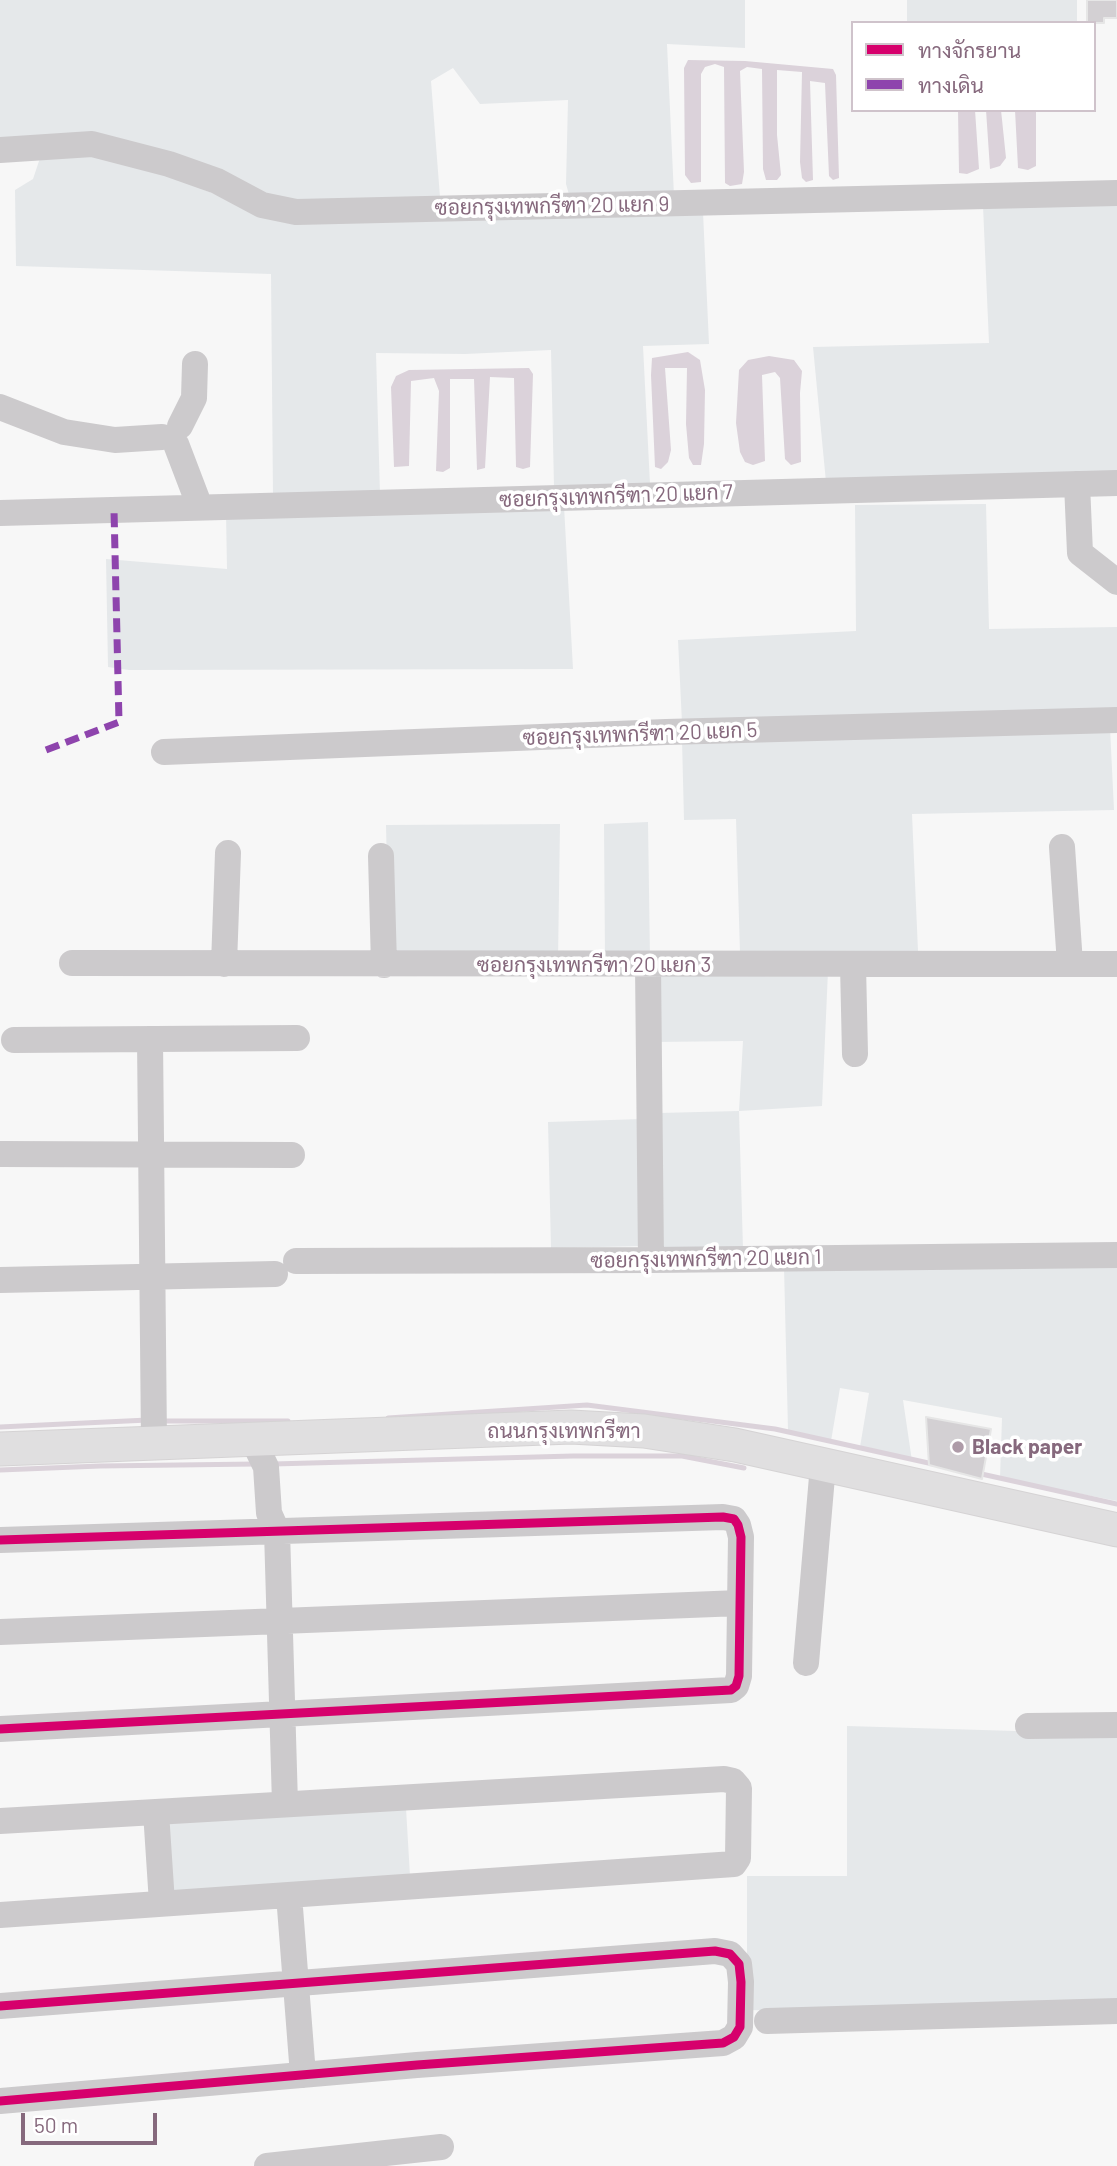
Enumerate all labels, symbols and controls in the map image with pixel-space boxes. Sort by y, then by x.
legend [851,21,1096,112]
text: ทางจักรยาน [918,37,1021,62]
text: ทางเดิน [918,72,984,97]
street label: ซอยกรุงเทพกรีฑา 20 แยก 9 [434,191,670,221]
street label: ซอยกรุงเทพกรีฑา 20 แยก 7 [499,479,733,513]
street label: ซอยกรุงเทพกรีฑา 20 แยก 5 [522,717,758,751]
street label: ซอยกรุงเทพกรีฑา 20 แยก 3 [477,952,711,978]
street label: ซอยกรุงเทพกรีฑา 20 แยก 1 [590,1244,822,1274]
street label: ถนนกรุงเทพกรีฑา [487,1418,641,1444]
place label: Black paper [972,1434,1082,1460]
marker: Black paper [950,1439,966,1455]
scale bar [24,2100,161,2144]
text: 50 m [34,2112,78,2137]

